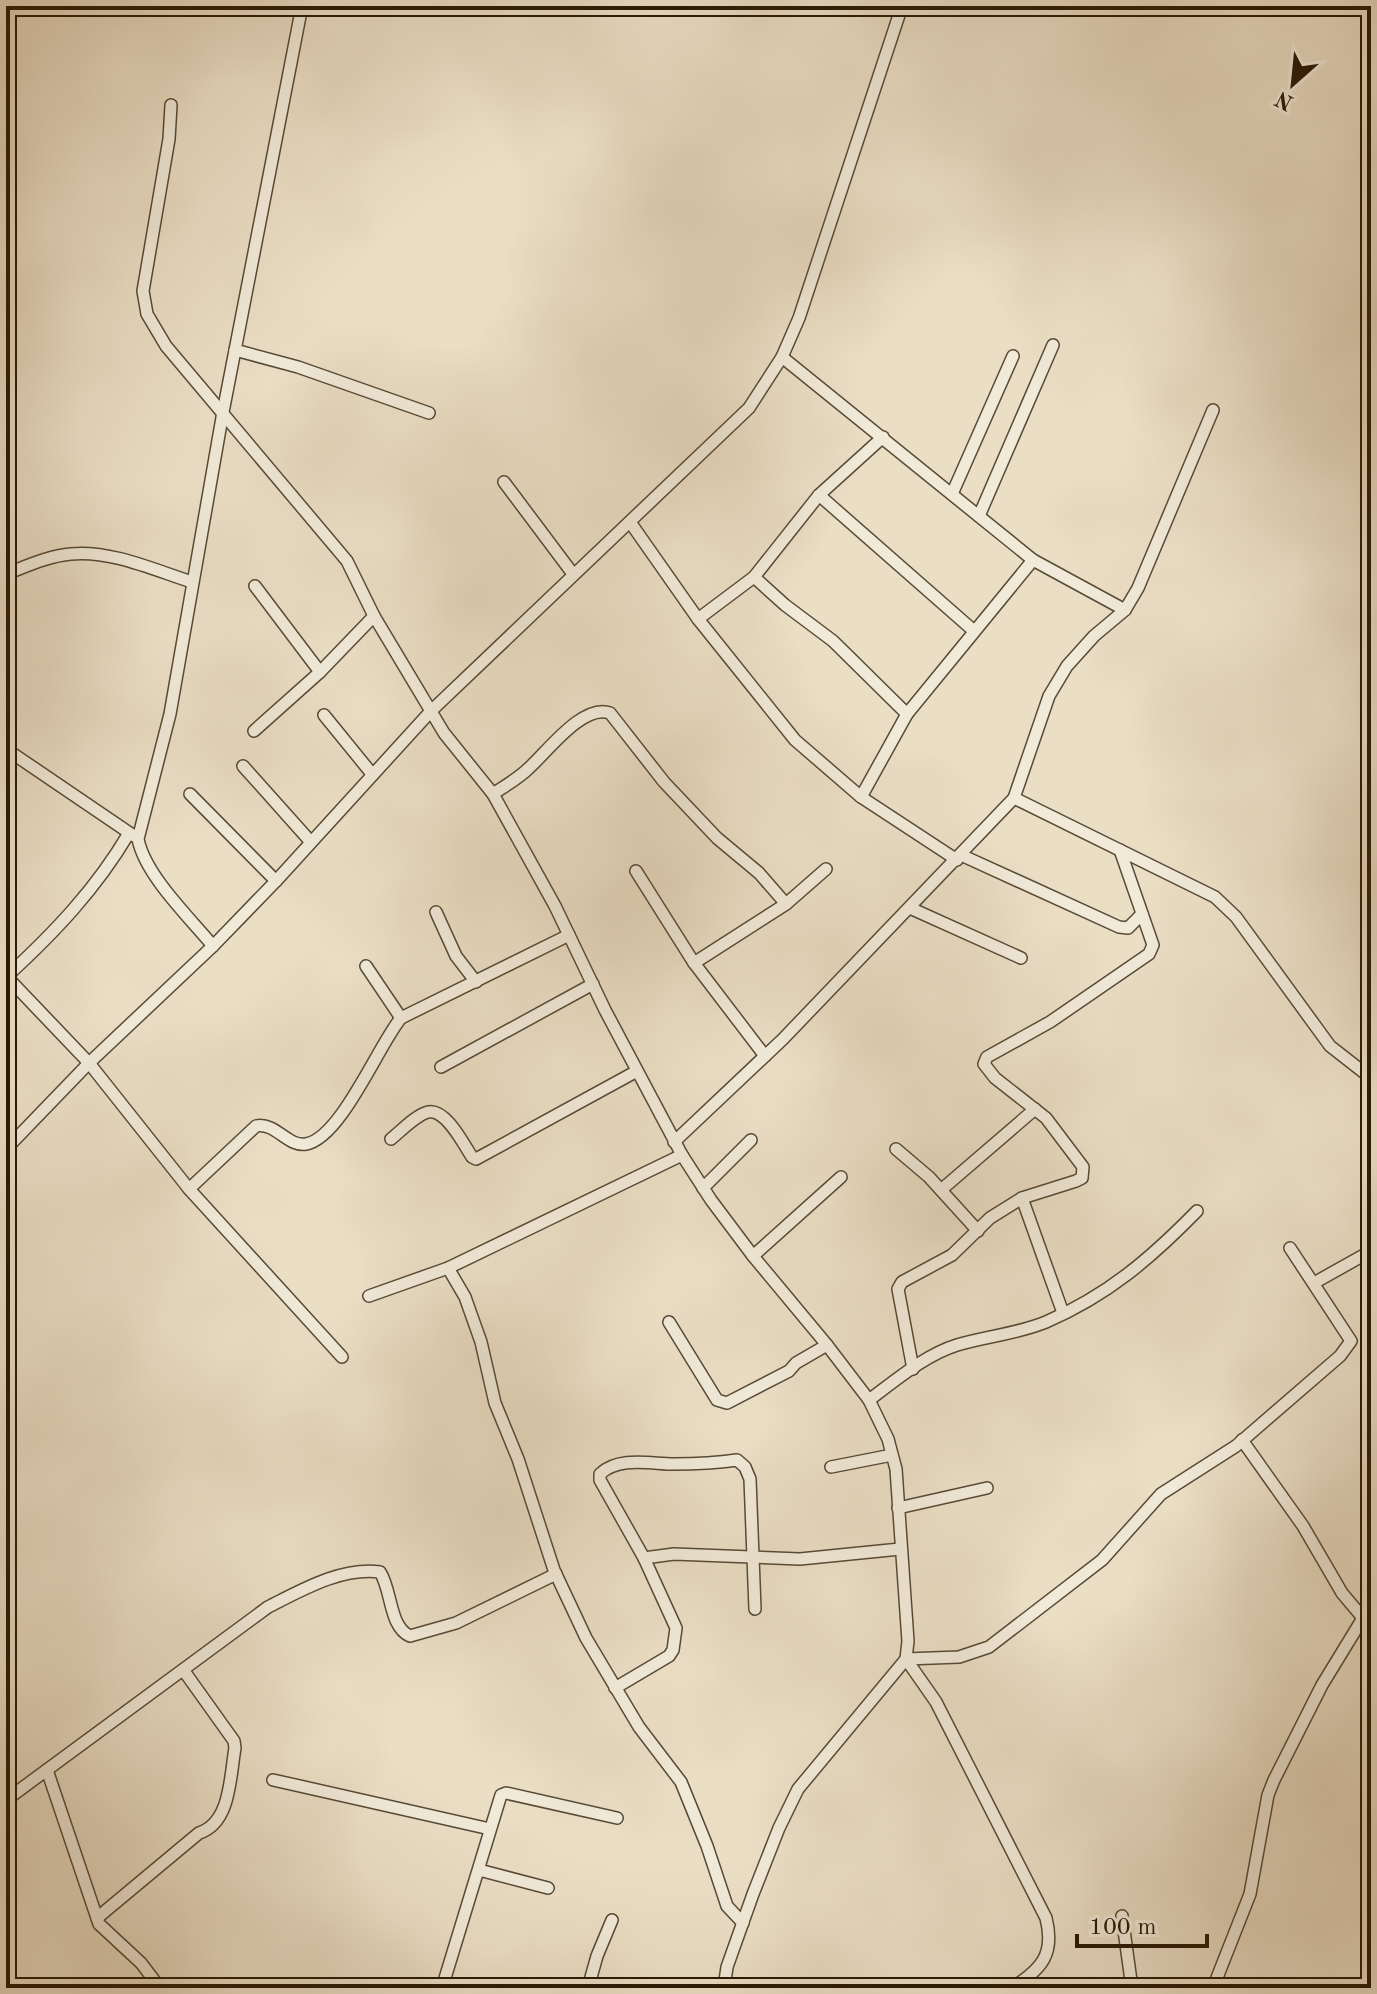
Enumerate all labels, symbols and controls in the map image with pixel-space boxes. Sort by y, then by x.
north arrow [1253,44,1333,124]
text: N [1272,86,1297,114]
scale bar [1077,1898,1207,1948]
text: 100 m [1089,1916,1157,1940]

